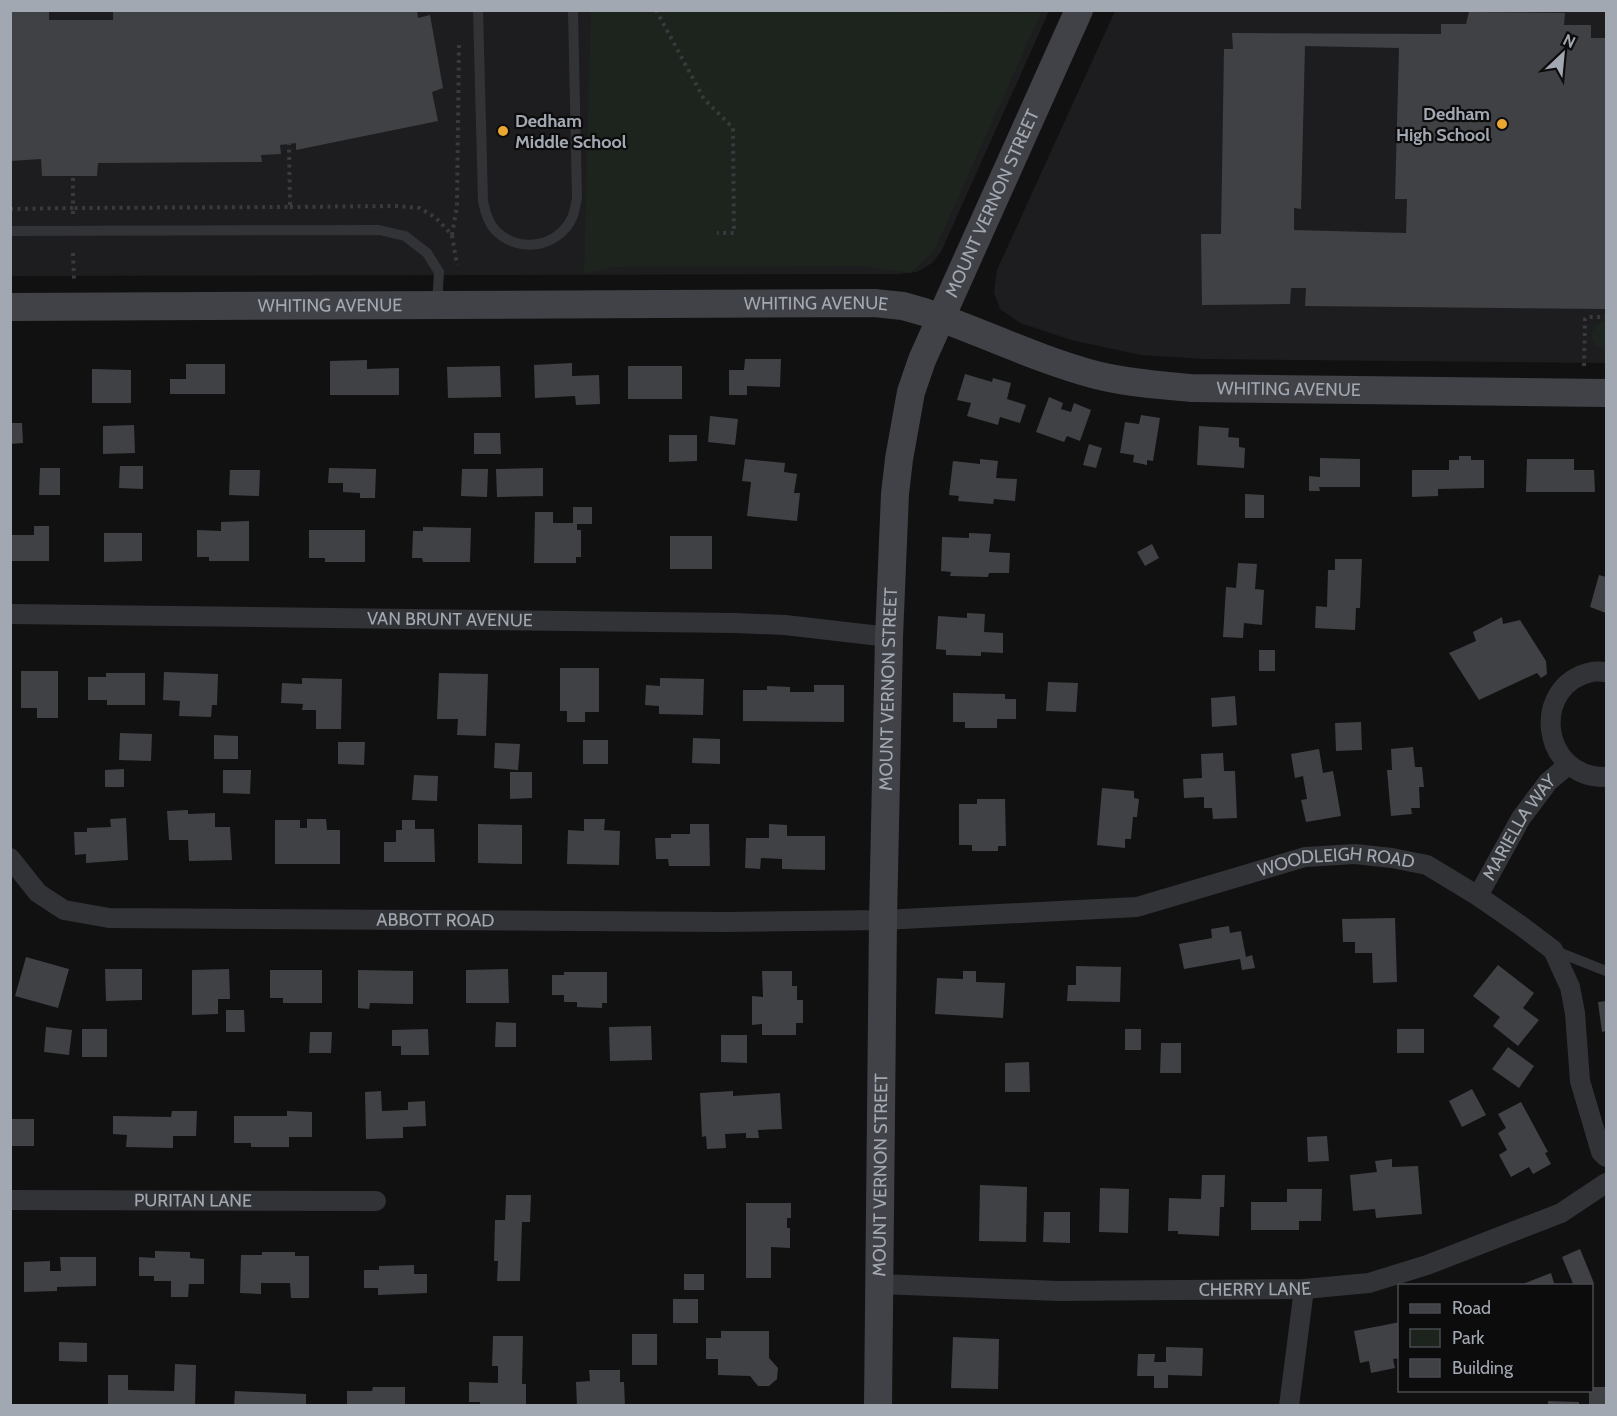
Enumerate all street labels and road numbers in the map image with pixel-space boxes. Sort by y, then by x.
street label: MOUNT VERNON STREET [941,106,1044,301]
street label: WHITING AVENUE [744,292,889,315]
street label: WHITING AVENUE [258,294,402,317]
street label: WHITING AVENUE [1216,377,1361,401]
street label: MOUNT VERNON STREET [875,587,902,791]
street label: VAN BRUNT AVENUE [367,607,533,631]
street label: MARIELLA WAY [1478,769,1561,884]
street label: WOODLEIGH ROAD [1255,842,1417,881]
street label: ABBOTT ROAD [376,909,494,931]
street label: MOUNT VERNON STREET [868,1073,892,1277]
street label: PURITAN LANE [134,1189,252,1212]
street label: CHERRY LANE [1199,1277,1312,1301]

